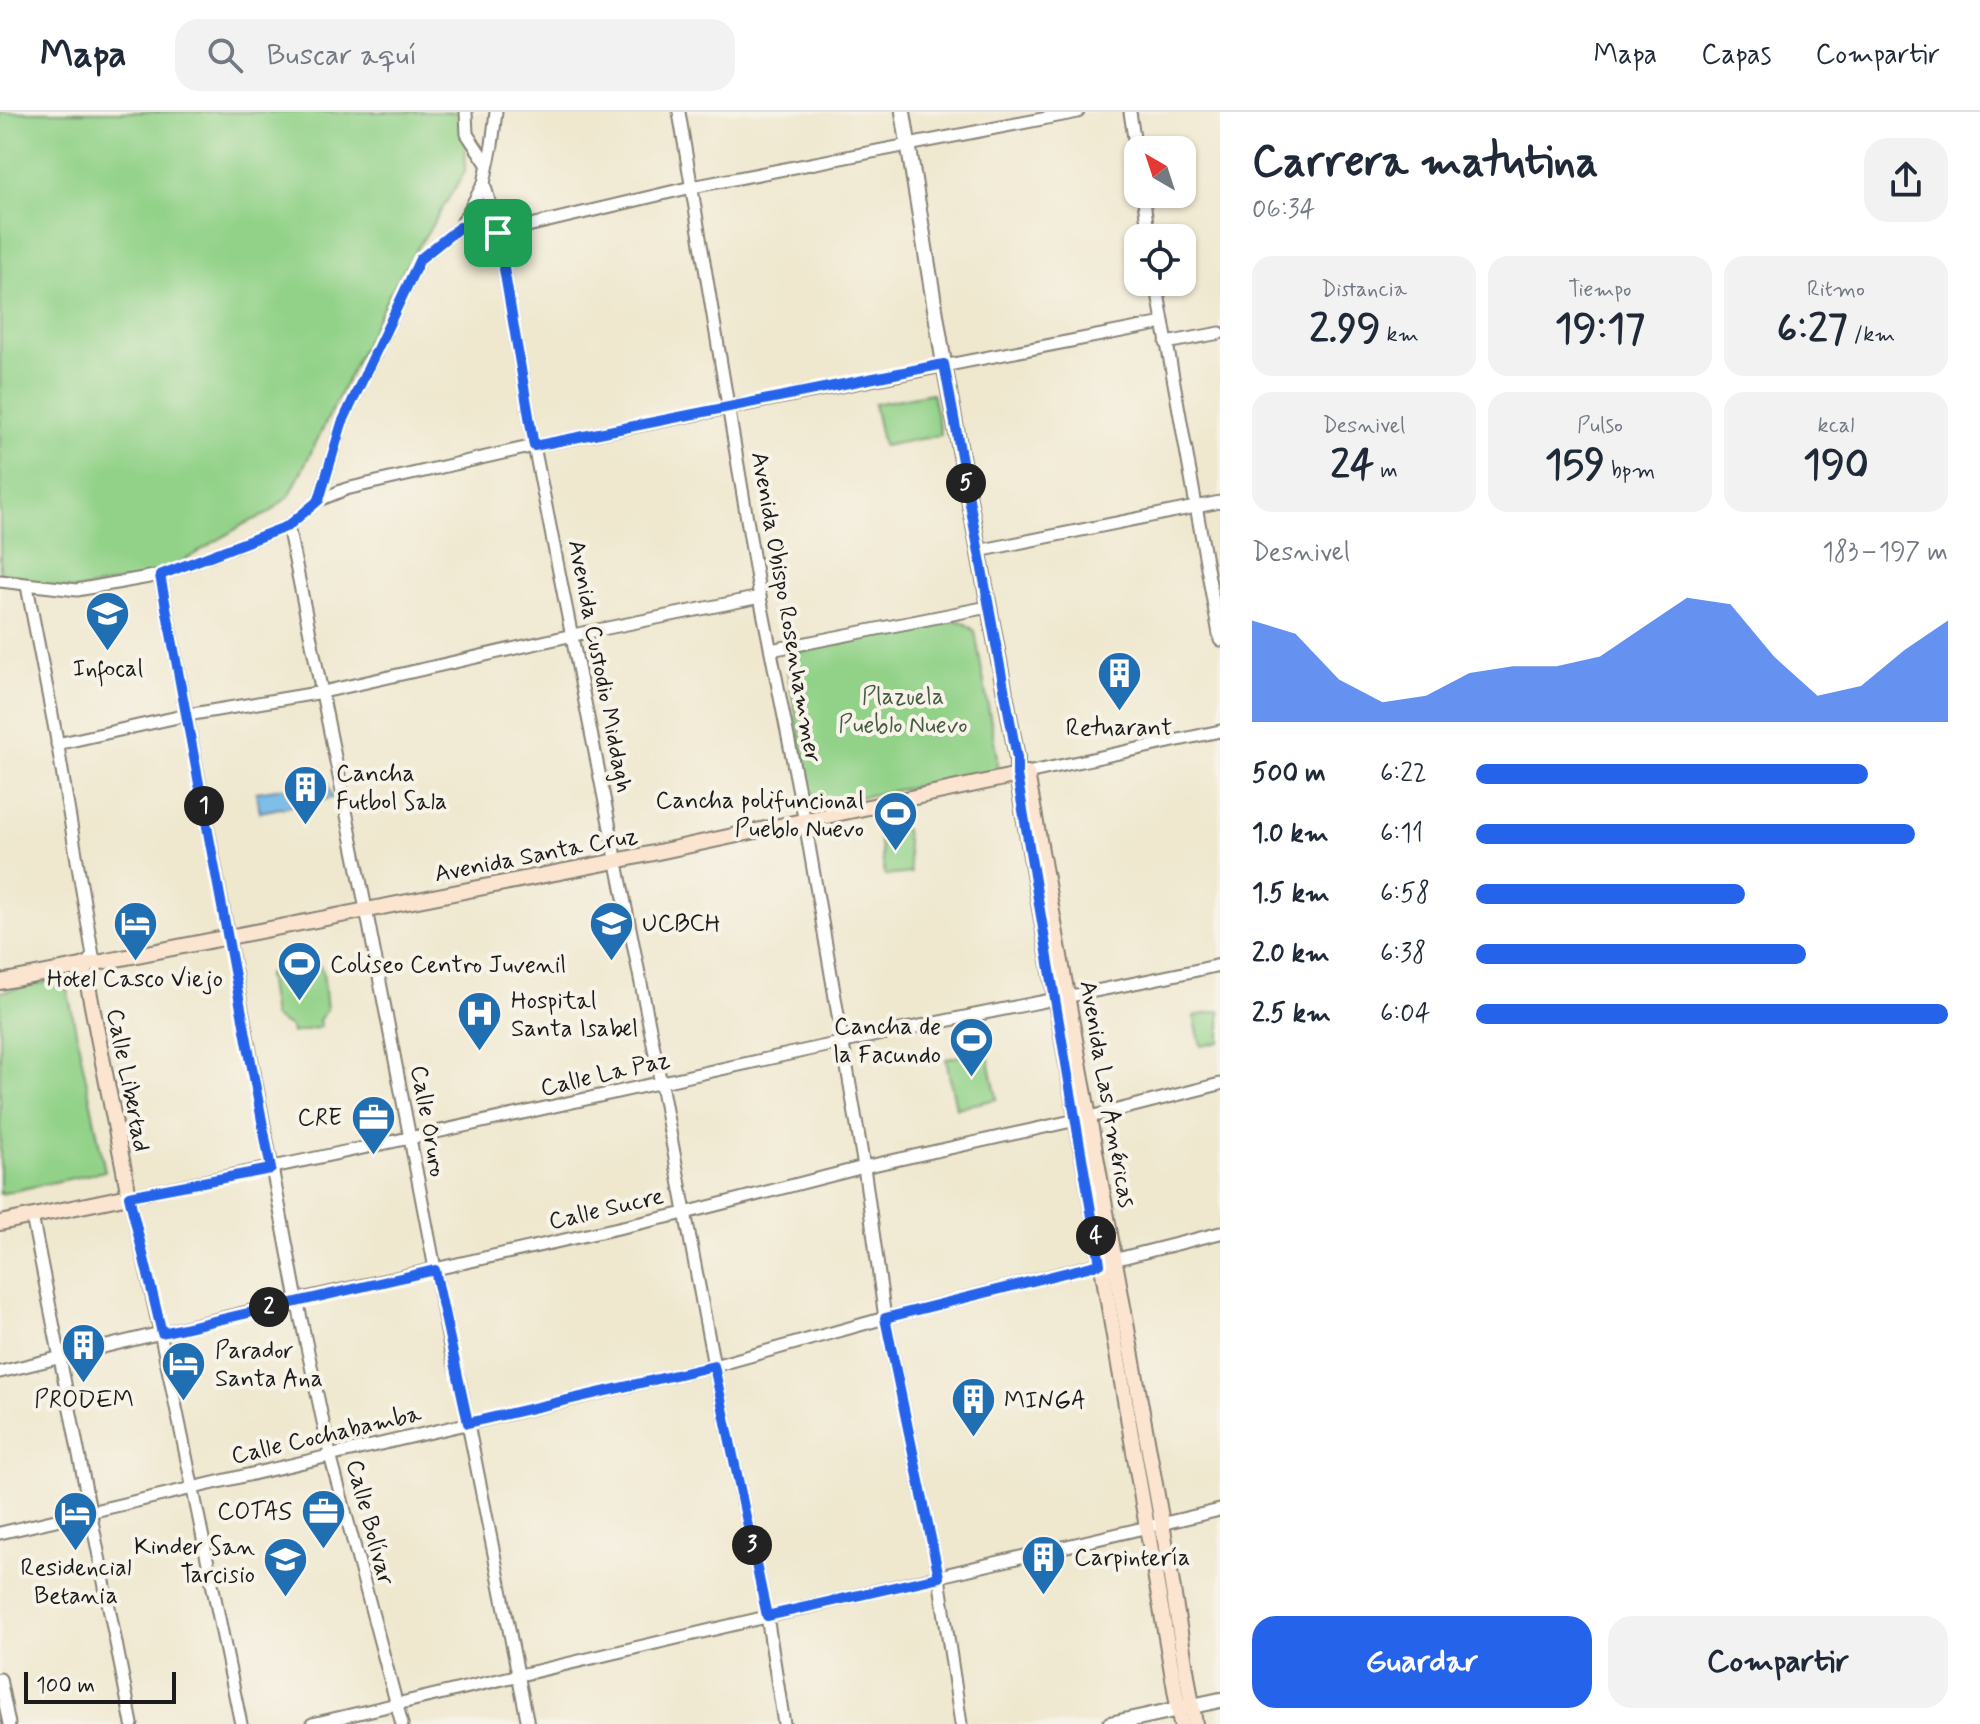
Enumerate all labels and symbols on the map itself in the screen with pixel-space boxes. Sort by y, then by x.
north arrow [1124,136,1196,208]
pin [464,199,532,267]
street label: Avenida Obispo Rosenhammer [743,449,828,765]
pin: 5 [946,463,986,503]
street label: Avenida Custodio Middagh [560,537,639,795]
school or university icon: Infocal [84,590,132,653]
building icon: Retuarant [1095,649,1143,712]
place label: Infocal [73,654,143,687]
park label: Plazuela Pueblo Nuevo [838,682,968,741]
place label: Retuarant [1066,713,1172,744]
place label: Cancha Futbol Sala [336,759,447,818]
building icon: Cancha Futbol Sala [281,763,329,826]
pin: 1 [184,786,224,826]
place label: Cancha polifuncional Pueblo Nuevo [656,786,864,845]
sports icon: Cancha polifuncional Pueblo Nuevo [871,790,919,853]
street label: Avenida Santa Cruz [432,821,641,890]
school or university icon: UCBCH [587,899,635,962]
hotel icon: Hotel Casco Viejo [111,900,159,963]
place label: UCBCH [642,909,720,940]
sports icon: Coliseo Centro Juvenil [275,940,323,1003]
place label: Coliseo Centro Juvenil [330,950,566,981]
place label: Hotel Casco Viejo [47,964,223,995]
street label: Avenida Las Américas [1071,978,1142,1210]
place label: Hospital Santa Isabel [511,986,638,1045]
hospital icon: Hospital Santa Isabel [456,990,504,1053]
street label: Calle Libertad [98,1006,157,1154]
place label: Cancha de la Facundo [833,1012,941,1071]
sports icon: Cancha de la Facundo [948,1016,996,1079]
street label: Calle La Paz [538,1045,673,1104]
street label: Calle Oruro [402,1063,453,1180]
office icon: CRE [349,1093,397,1156]
place label: CRE [297,1103,342,1134]
street label: Calle Sucre [546,1181,667,1238]
pin: 4 [1076,1216,1116,1256]
pin: 2 [249,1287,289,1327]
building icon: PRODEM [60,1321,108,1384]
place label: Parador Santa Ana [215,1336,323,1395]
hotel icon: Parador Santa Ana [160,1340,208,1403]
building icon: MINGA [949,1376,997,1439]
place label: PRODEM [34,1385,134,1416]
place label: MINGA [1004,1386,1086,1417]
street label: Calle Cochabamba [228,1398,425,1472]
street label: Calle Bolívar [338,1456,401,1588]
office icon: COTAS [299,1487,347,1550]
hotel icon: Residencial Betania [52,1489,100,1552]
place label: COTAS [217,1497,292,1528]
pin: 3 [732,1525,772,1565]
place label: Kinder San Tarcisio [134,1532,255,1591]
building icon: Carpintería [1019,1533,1067,1596]
school or university icon: Kinder San Tarcisio [262,1536,310,1599]
place label: Carpintería [1074,1543,1190,1574]
place label: Residencial Betania [20,1553,132,1612]
scale bar [24,1668,176,1704]

